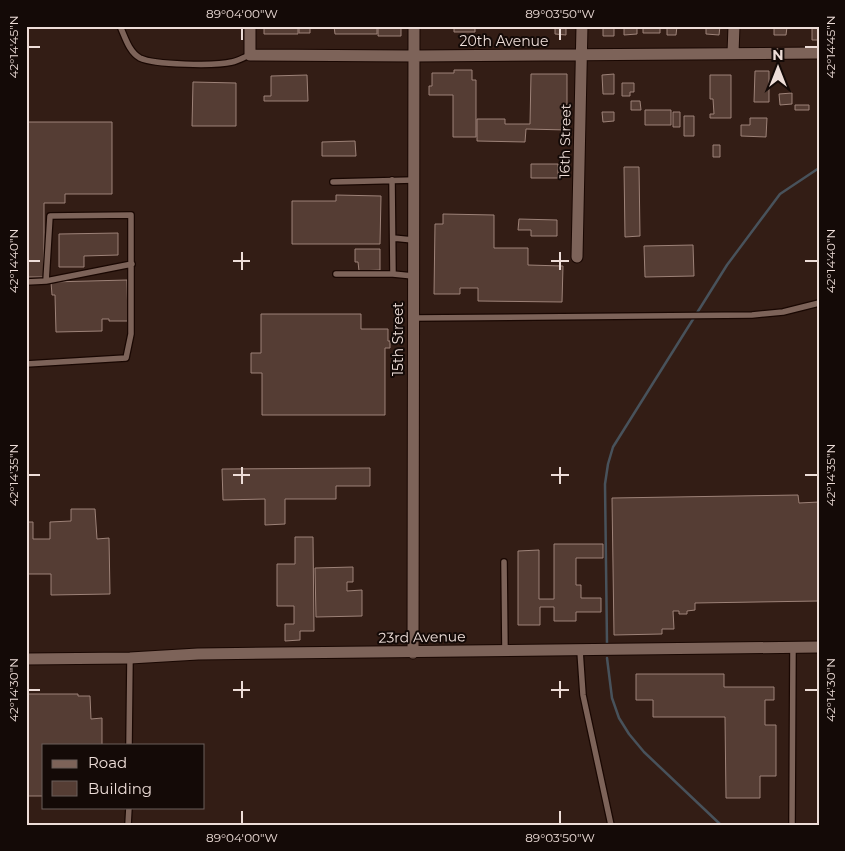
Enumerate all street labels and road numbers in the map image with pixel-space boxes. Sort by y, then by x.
street label: 20th Avenue [460,32,548,50]
street label: 16th Street [555,103,575,179]
street label: 15th Street [389,302,407,376]
street label: 23rd Avenue [378,627,466,647]

